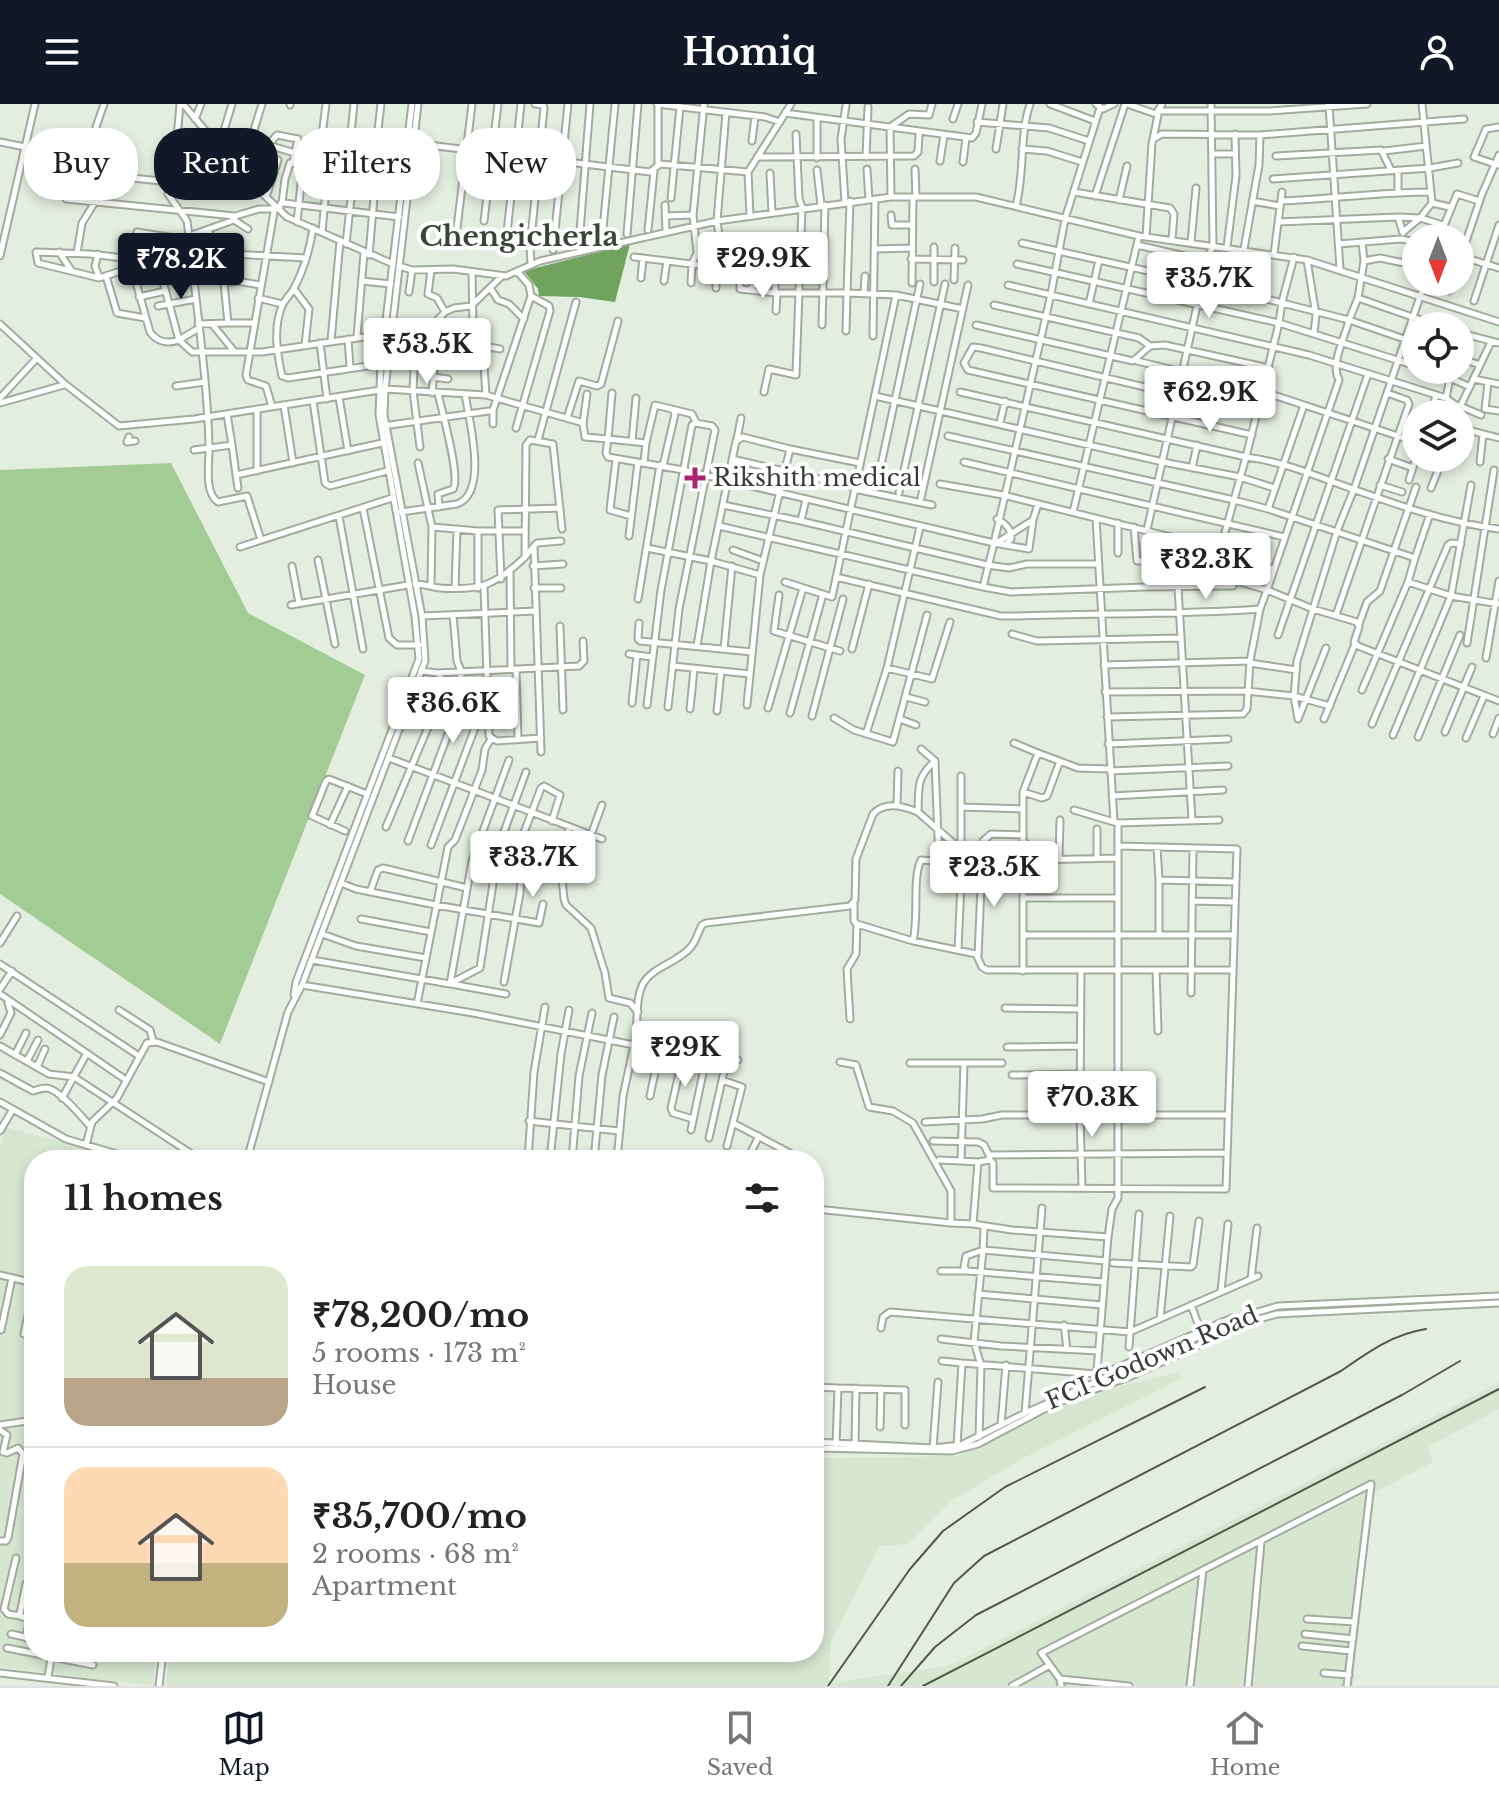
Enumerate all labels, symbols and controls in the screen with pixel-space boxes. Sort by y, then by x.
icon: menu [40,30,84,74]
text: Homiq [682,30,817,75]
icon: person [1415,30,1459,74]
chip: Buy [24,128,138,200]
chip: Rent [154,128,278,200]
chip: Filters [294,128,440,200]
chip: New [456,128,576,200]
district label: Chengicherla [419,219,619,254]
north arrow [1402,224,1474,296]
map controls [1402,224,1474,472]
pin: ₹29.9K [698,232,828,300]
pin: ₹78.2K [116,233,246,301]
text: ₹29.9K [716,242,810,274]
text: ₹78.2K [136,243,226,275]
pin: ₹35.7K [1144,252,1274,320]
text: ₹35.7K [1165,262,1253,294]
button: locate [1402,312,1474,384]
pin: ₹53.5K [362,318,492,386]
text: ₹53.5K [382,328,472,360]
pin: ₹62.9K [1145,366,1275,434]
text: ₹62.9K [1163,376,1257,408]
button: layers [1402,400,1474,472]
place label: Rikshith medical [713,463,921,492]
marker: Rikshith medical [684,467,706,489]
pin: ₹32.3K [1141,533,1271,601]
text: ₹32.3K [1159,543,1253,575]
pin: ₹36.6K [388,677,518,745]
text: ₹36.6K [406,687,500,719]
pin: ₹33.7K [468,831,598,899]
text: ₹33.7K [488,841,578,873]
pin: ₹23.5K [929,841,1059,909]
text: ₹23.5K [948,851,1040,883]
pin: ₹29K [638,1021,732,1089]
text: ₹29K [650,1031,720,1063]
pin: ₹70.3K [1027,1071,1157,1139]
text: ₹70.3K [1046,1081,1138,1113]
icon: filters [740,1176,784,1220]
text: 11 homes [64,1177,223,1219]
text: ₹78,200/mo [312,1294,529,1336]
icon: home [128,1298,224,1394]
street label: FCI Godown Road [1041,1300,1262,1415]
text: 5 rooms · 173 m² [312,1337,526,1369]
text: House [312,1369,396,1401]
text: ₹35,700/mo [312,1495,527,1537]
icon: home [128,1499,224,1595]
text: 2 rooms · 68 m² [312,1538,519,1570]
text: Apartment [312,1570,457,1602]
tab: Map [219,1706,270,1781]
tab: Saved [707,1706,773,1781]
tab: Home [1210,1706,1280,1781]

